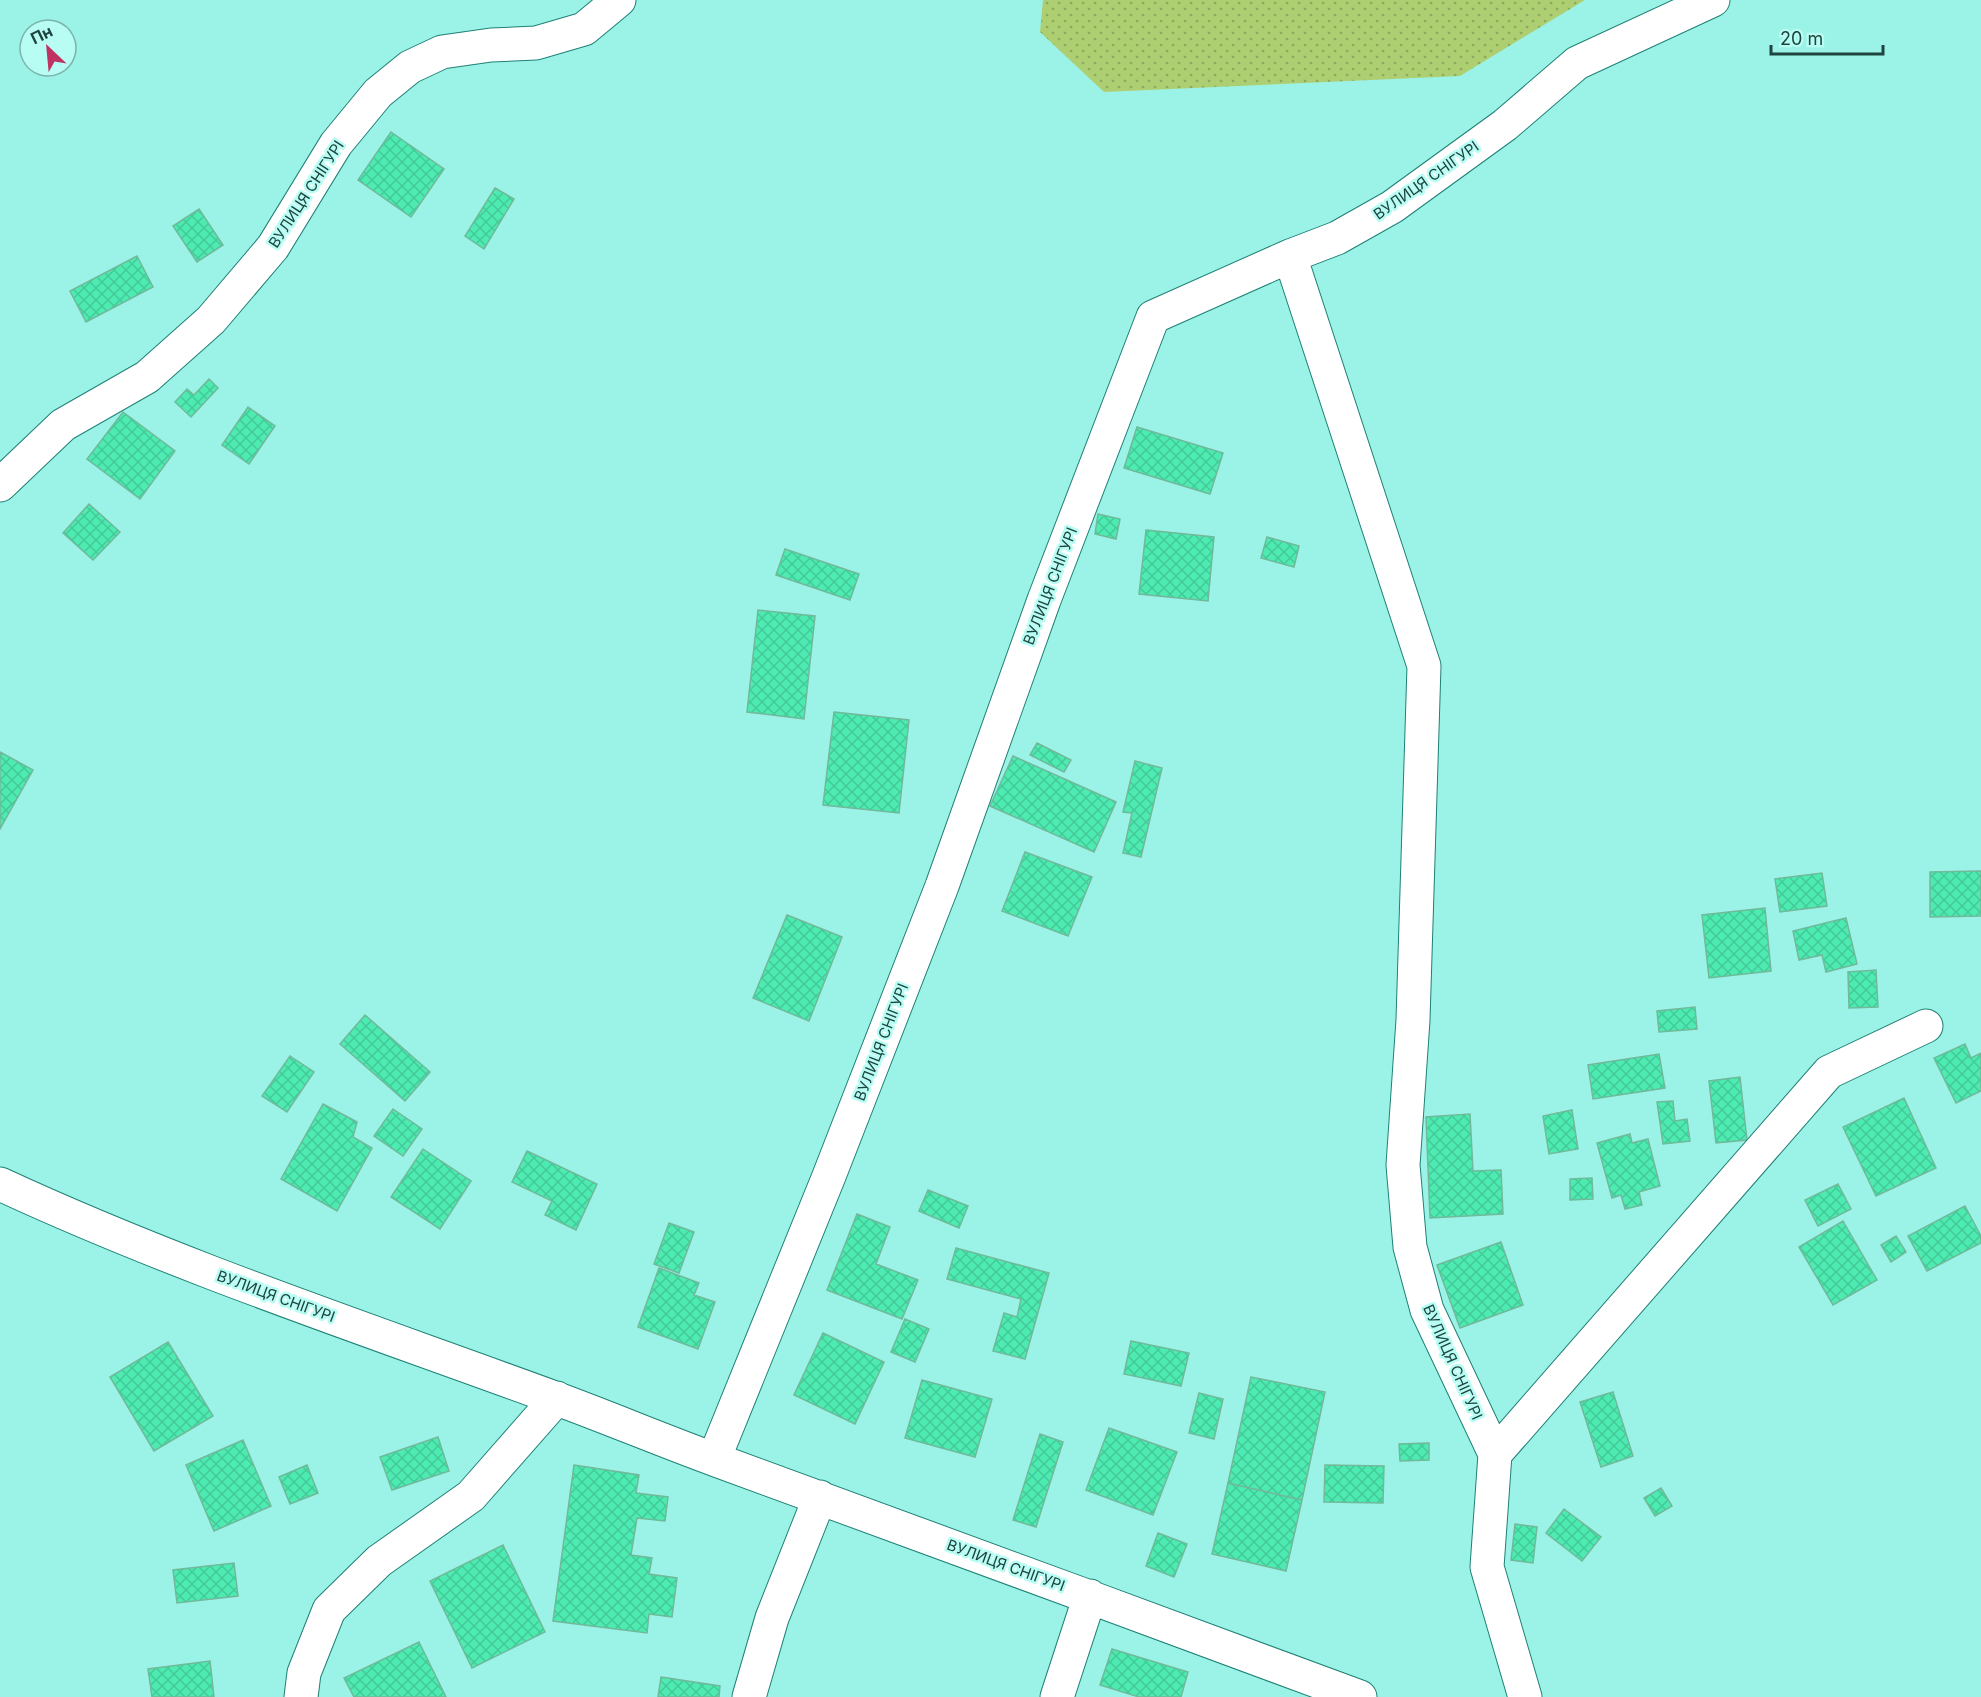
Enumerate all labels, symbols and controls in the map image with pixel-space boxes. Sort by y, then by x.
north arrow [18,18,78,78]
scale bar [1771,18,1884,56]
text: Пн [27,21,56,48]
text: 20 m [1780,28,1823,49]
street label: ВУЛИЦЯ СНІГУРІ [264,137,348,251]
street label: ВУЛИЦЯ СНІГУРІ [1370,137,1482,223]
street label: ВУЛИЦЯ СНІГУРІ [1019,525,1081,647]
street label: ВУЛИЦЯ СНІГУРІ [850,981,912,1103]
street label: ВУЛИЦЯ СНІГУРІ [214,1266,338,1326]
street label: ВУЛИЦЯ СНІГУРІ [1419,1301,1487,1423]
street label: ВУЛИЦЯ СНІГУРІ [944,1535,1068,1595]

